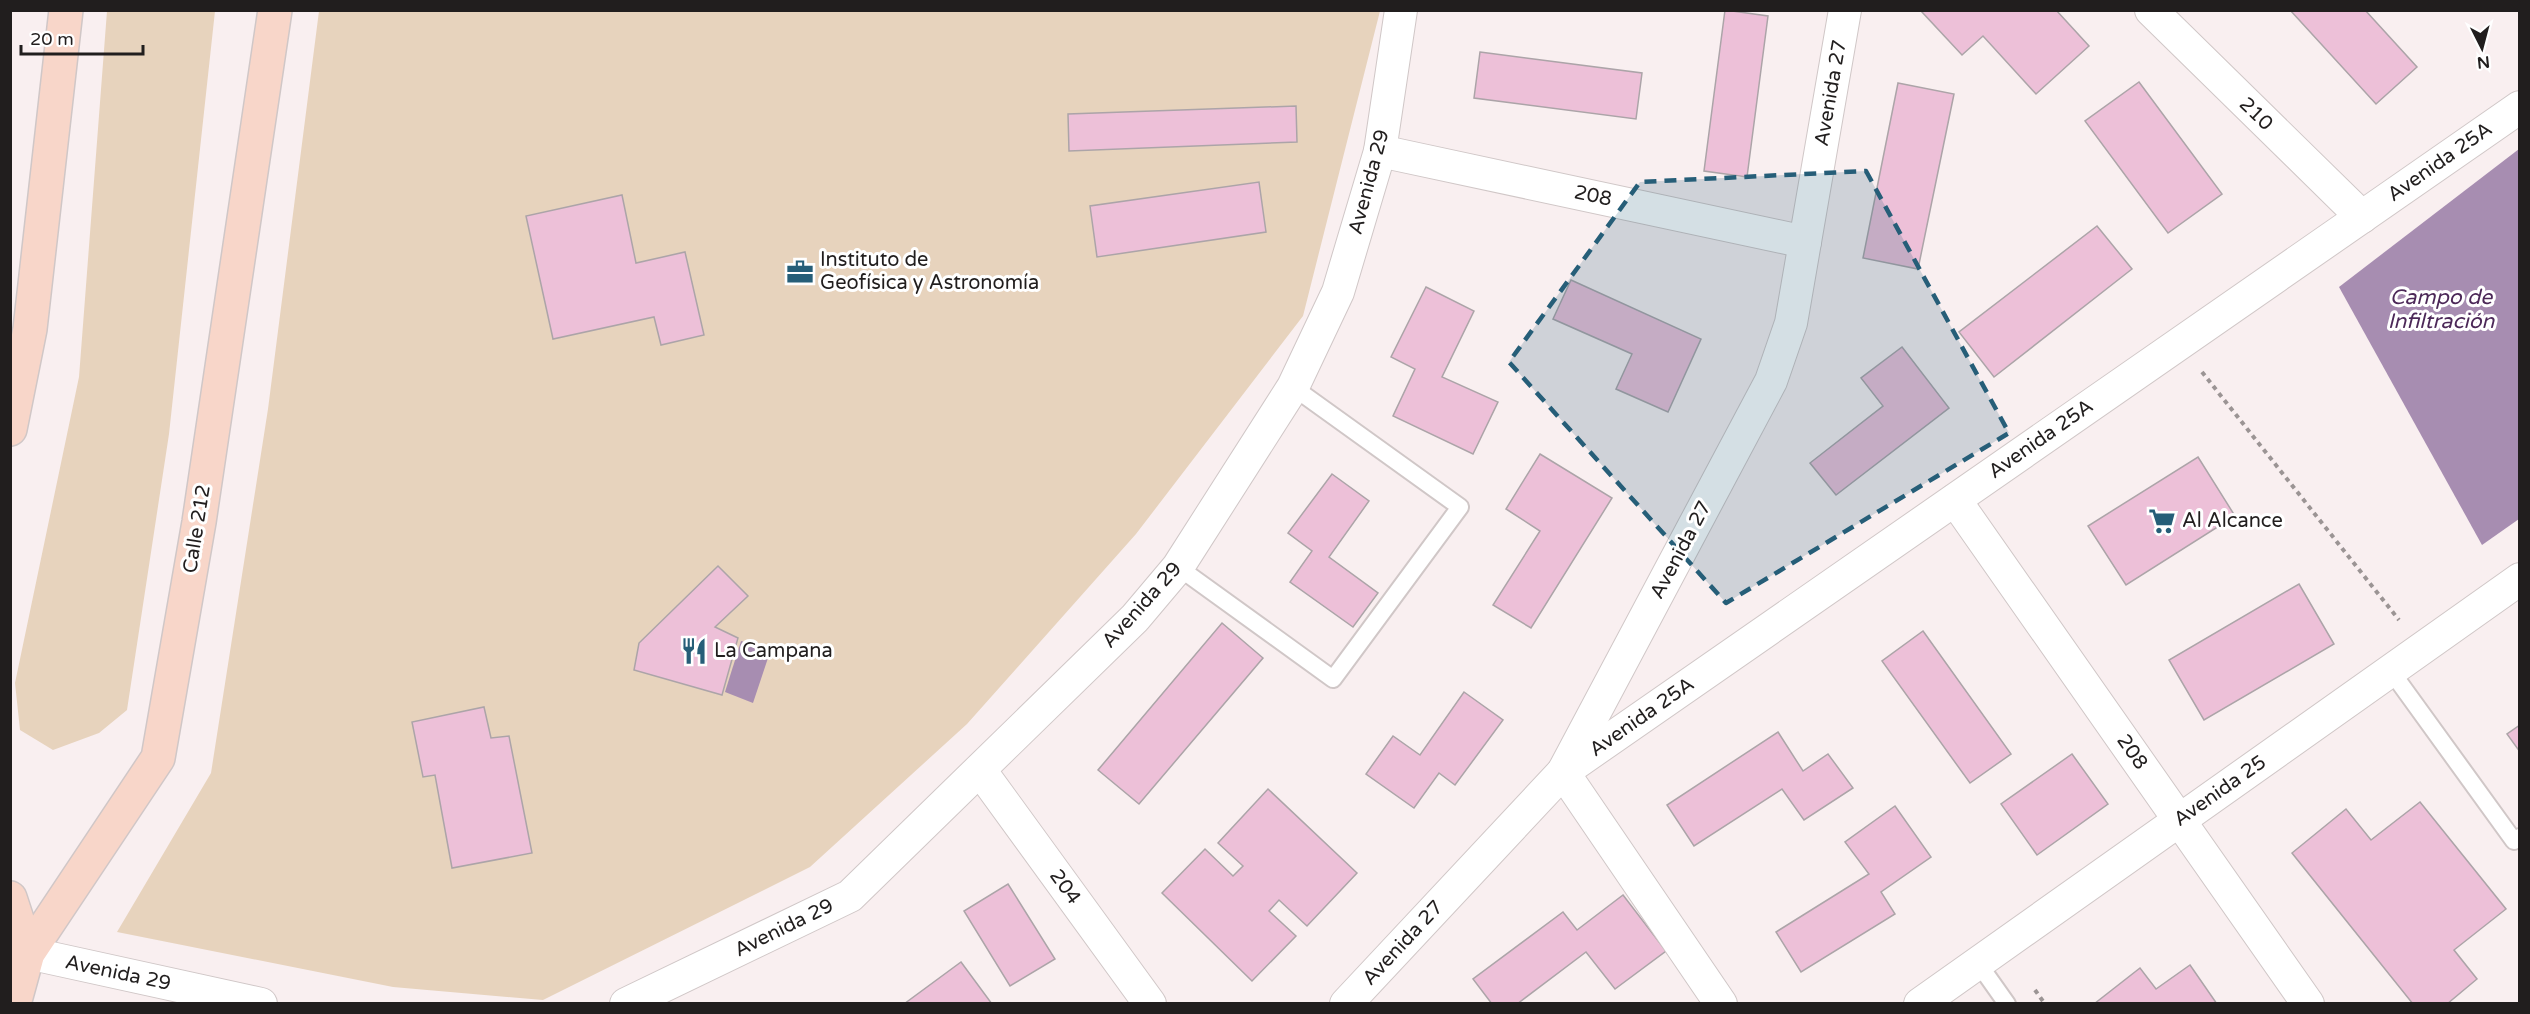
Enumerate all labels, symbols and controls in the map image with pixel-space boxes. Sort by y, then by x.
scale bar [21,18,142,56]
north arrow [2452,18,2512,78]
text: 20 m [30,28,74,50]
street label: Avenida 27 [1810,38,1852,148]
text: N [2476,51,2491,73]
street label: 210 [2234,92,2278,136]
street label: Avenida 25A [2383,117,2497,207]
street label: Avenida 29 [1344,127,1394,237]
street label: 208 [1572,180,1614,212]
place label: Instituto de Geofísica y Astronomía [820,248,1039,295]
office icon: Instituto de Geofísica y Astronomía [785,257,815,287]
water label: Campo de Infiltración [2388,285,2496,334]
street label: Avenida 25A [1984,394,2098,484]
street label: Calle 212 [178,483,216,575]
street label: Avenida 27 [1645,497,1717,603]
supermarket icon: Al Alcance [2147,506,2177,536]
place label: Al Alcance [2182,509,2283,533]
street label: Avenida 29 [1097,557,1187,653]
restaurant icon: La Campana [679,636,709,666]
place label: La Campana [714,639,833,663]
street label: Avenida 25A [1585,672,1699,762]
street label: 208 [2111,730,2153,774]
street label: Avenida 25 [2169,750,2271,832]
street label: 204 [1044,865,1086,909]
street label: Avenida 29 [731,894,837,962]
street label: Avenida 27 [1358,896,1448,990]
street label: Avenida 29 [63,950,173,996]

